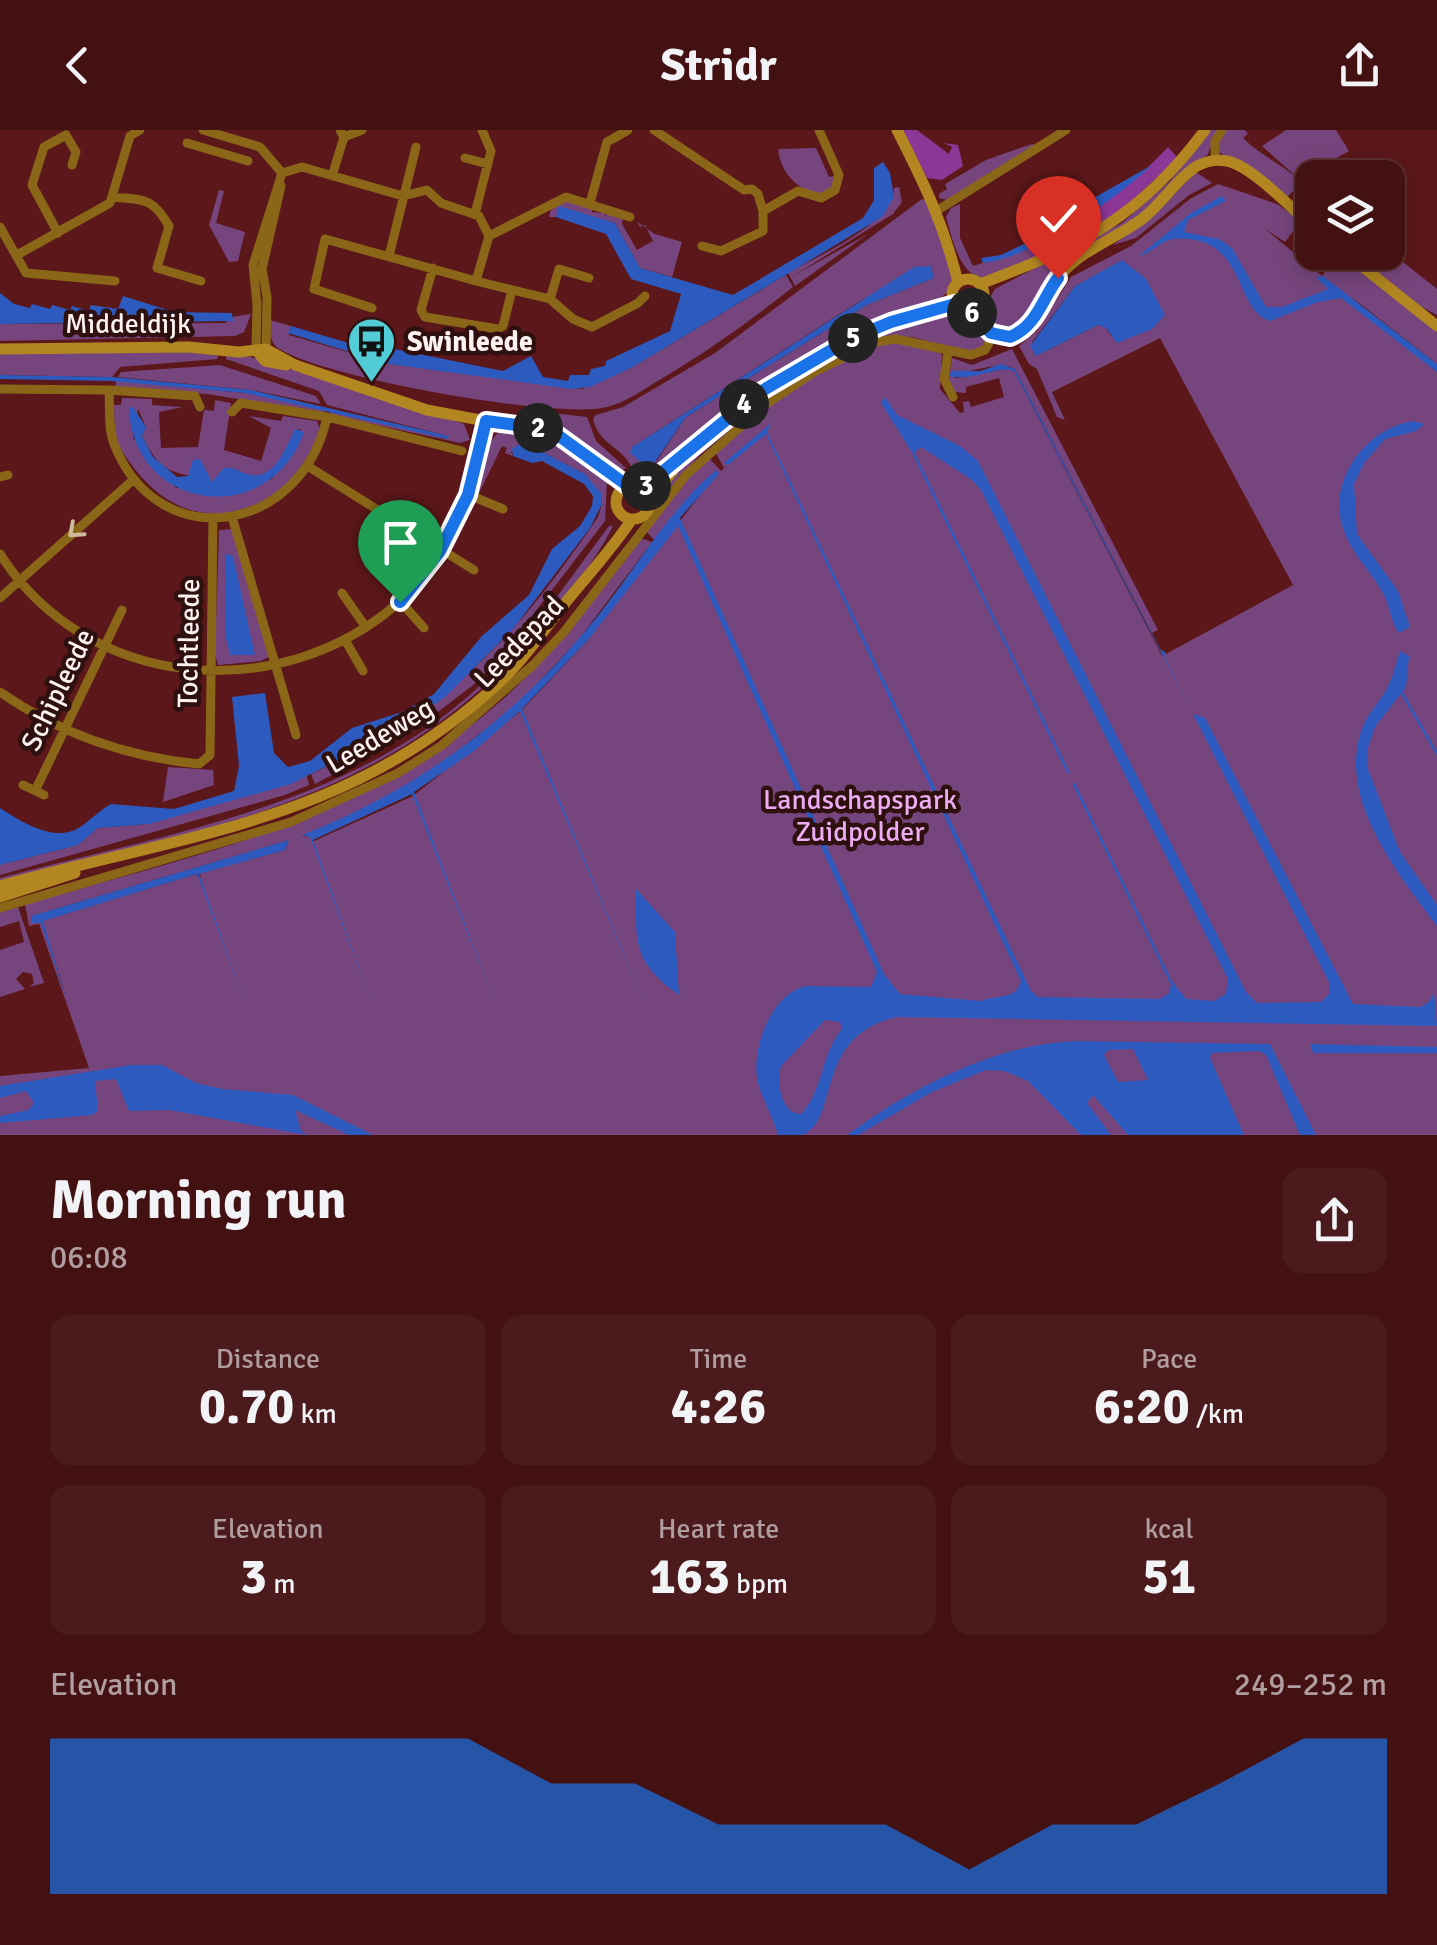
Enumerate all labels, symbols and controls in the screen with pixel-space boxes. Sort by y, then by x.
icon: back [50,38,105,93]
text: Stridr [660,38,777,93]
icon: share [1332,38,1387,93]
map controls [1295,160,1405,270]
button: layers [1295,160,1405,270]
pin [1016,176,1101,279]
icon: check [1031,191,1086,246]
pin: 6 [947,288,997,338]
text: 6 [964,296,980,330]
street label: Middeldijk [65,307,191,341]
pin: 5 [828,313,878,363]
bus stop icon: Swinleede [346,316,398,384]
text: 5 [845,321,861,355]
place label: Swinleede [407,325,533,359]
pin: 4 [719,379,769,429]
text: 4 [736,387,752,421]
pin: 2 [513,403,563,453]
text: 2 [530,411,546,445]
pin: 3 [621,461,671,511]
text: 3 [638,469,654,503]
pin [358,500,443,603]
icon: arrive [373,515,428,570]
one-way arrow [68,520,87,538]
street label: Tochtleede [171,578,207,708]
street label: Leedepad [467,589,571,695]
street label: Schipleede [14,624,102,756]
street label: Leedeweg [320,691,440,781]
park label: Landschapspark Zuidpolder [763,783,957,849]
text: Morning run [50,1166,347,1234]
button: share [1282,1168,1387,1273]
text: 06:08 [50,1238,128,1277]
text: Distance [216,1342,320,1376]
text: Time [690,1342,747,1376]
text: Pace [1141,1342,1197,1376]
text: 0.70 [199,1376,294,1438]
text: 4:26 [671,1376,766,1438]
text: 6:20 [1094,1376,1190,1438]
text: km [294,1397,337,1431]
text: /km [1190,1397,1244,1431]
text: Elevation [212,1512,324,1546]
text: Heart rate [658,1512,779,1546]
text: kcal [1145,1512,1194,1546]
text: 3 [240,1546,267,1608]
text: 163 [649,1546,730,1608]
text: 51 [1142,1546,1196,1608]
text: m [267,1567,296,1601]
text: bpm [730,1567,788,1601]
text: Elevation [50,1665,177,1704]
text: 249–252 m [1234,1665,1387,1704]

